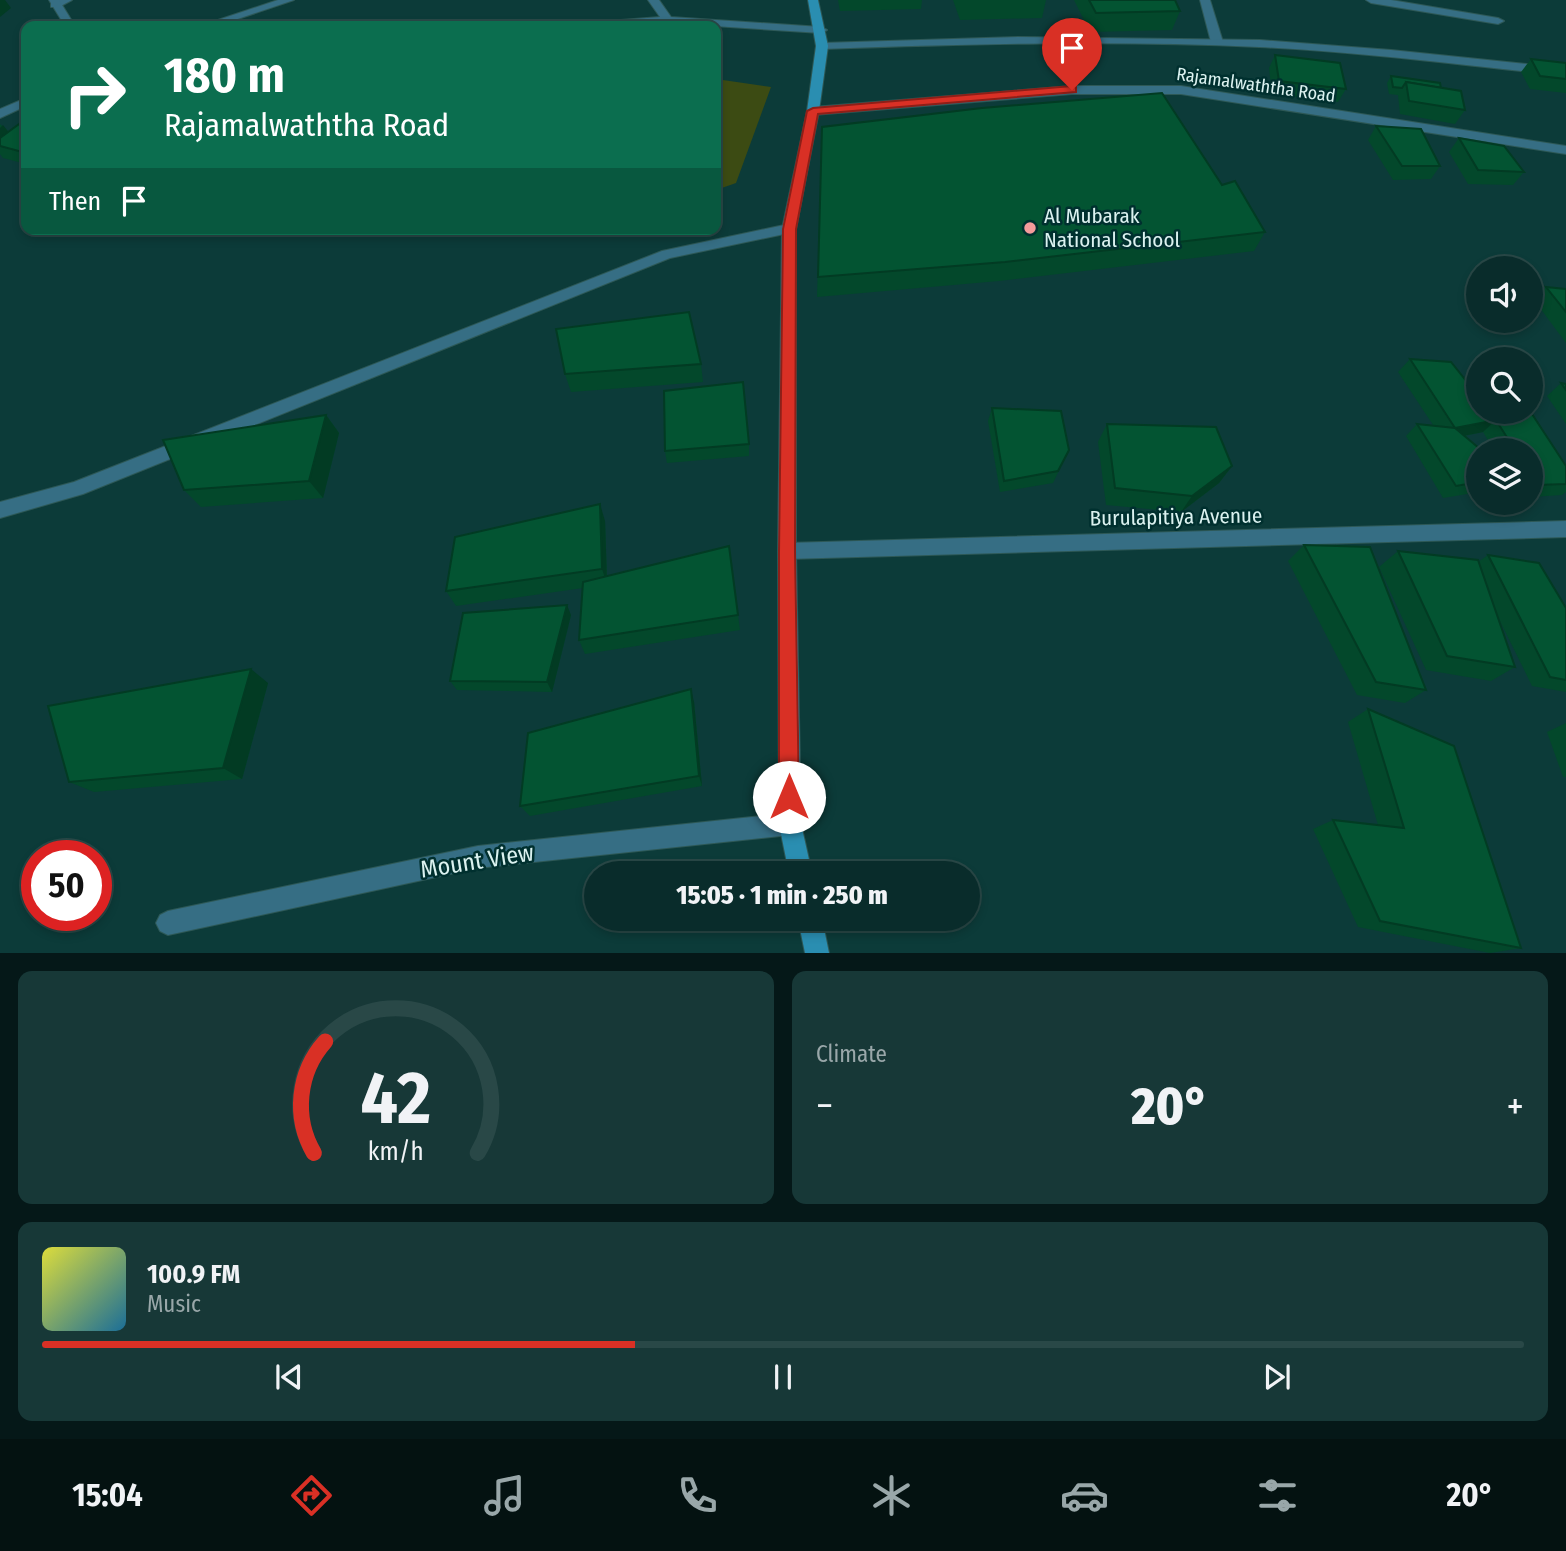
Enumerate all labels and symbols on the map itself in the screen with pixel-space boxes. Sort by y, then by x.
pin [1042,18,1102,90]
street label: Rajamalwaththa Road [1175,63,1337,107]
place label: Al Mubarak National School [1044,203,1180,253]
marker: Al Mubarak National School [1022,220,1038,236]
street label: Burulapitiya Avenue [1090,502,1262,532]
position arrow [752,760,826,834]
street label: Mount View [418,838,536,884]
speed limit sign: 50 [21,840,112,931]

